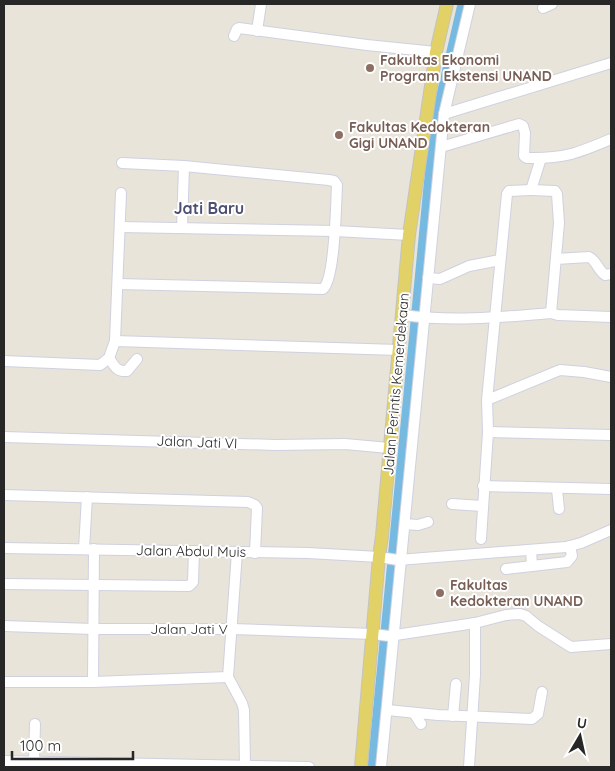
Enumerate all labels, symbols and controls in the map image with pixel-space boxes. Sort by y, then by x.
place label: Fakultas Ekonomi Program Ekstensi UNAND [380,51,552,85]
marker: Fakultas Ekonomi Program Ekstensi UNAND [364,62,376,74]
place label: Fakultas Kedokteran Gigi UNAND [349,118,490,152]
marker: Fakultas Kedokteran Gigi UNAND [333,129,345,141]
district label: Jati Baru [174,198,244,218]
street label: Jalan Perintis Kemerdekaan [379,292,413,476]
street label: Jalan Jati VI [156,432,238,452]
street label: Jalan Abdul Muis [136,541,246,561]
place label: Fakultas Kedokteran UNAND [450,576,583,610]
marker: Fakultas Kedokteran UNAND [434,587,446,599]
street label: Jalan Jati V [150,620,228,638]
north arrow [555,711,605,761]
text: U [576,713,588,733]
scale bar [12,728,134,760]
text: 100 m [20,736,61,755]

